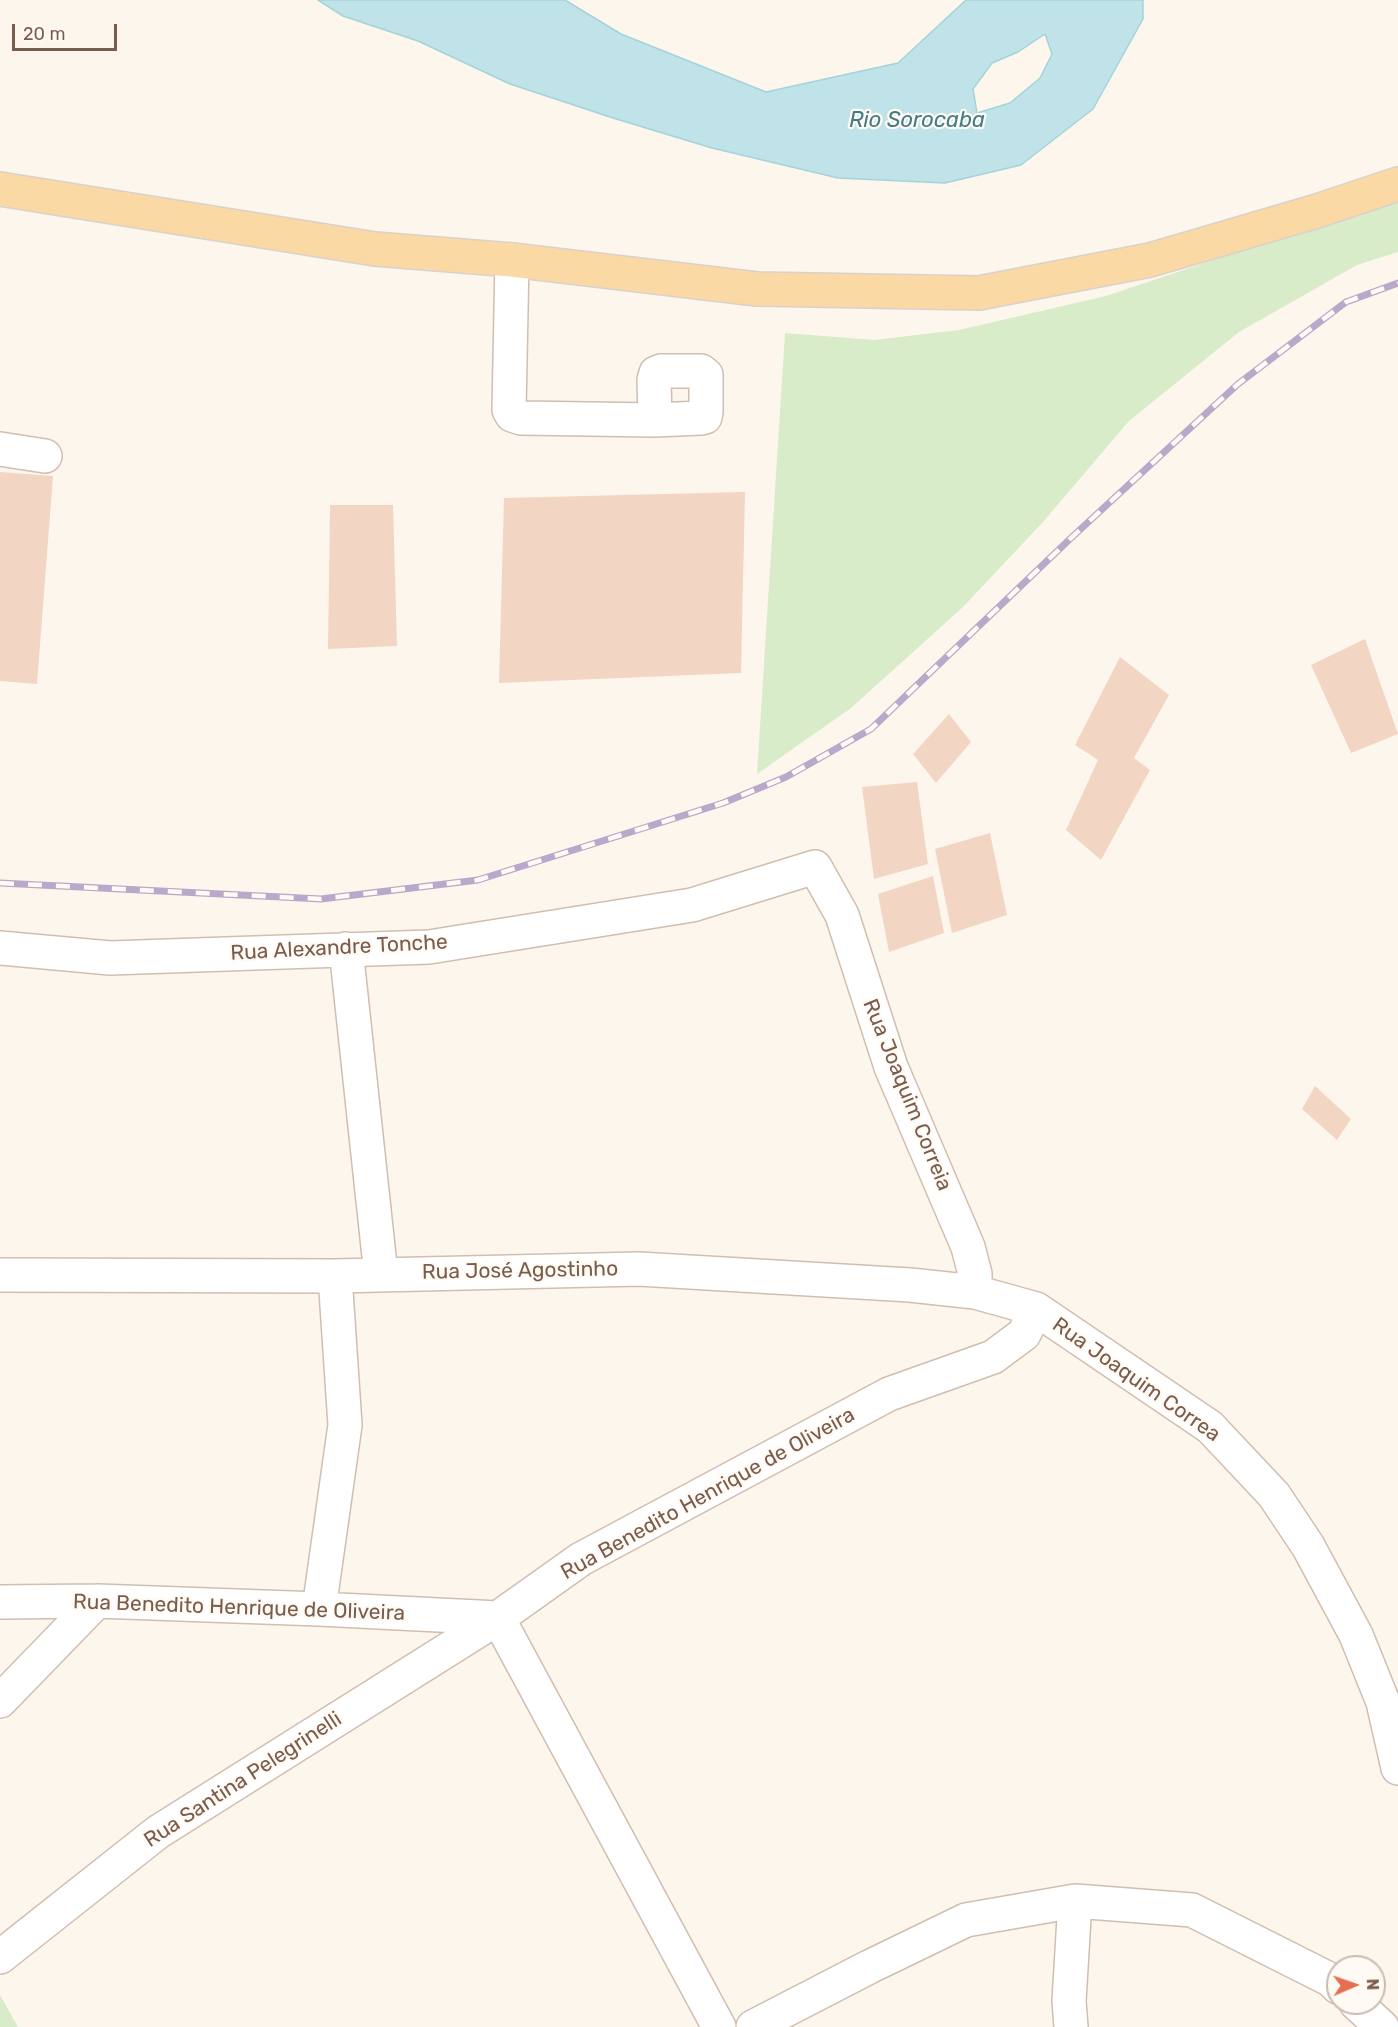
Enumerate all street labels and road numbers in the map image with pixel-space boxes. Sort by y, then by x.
street label: Rua Alexandre Tonche [230,930,448,966]
street label: Rua Joaquim Correia [857,996,957,1194]
street label: Rua José Agostinho [422,1257,618,1285]
street label: Rua Joaquim Correa [1047,1313,1225,1447]
street label: Rua Benedito Henrique de Oliveira [557,1402,859,1586]
street label: Rua Benedito Henrique de Oliveira [73,1590,405,1626]
street label: Rua Santina Pelegrinelli [140,1707,346,1853]

